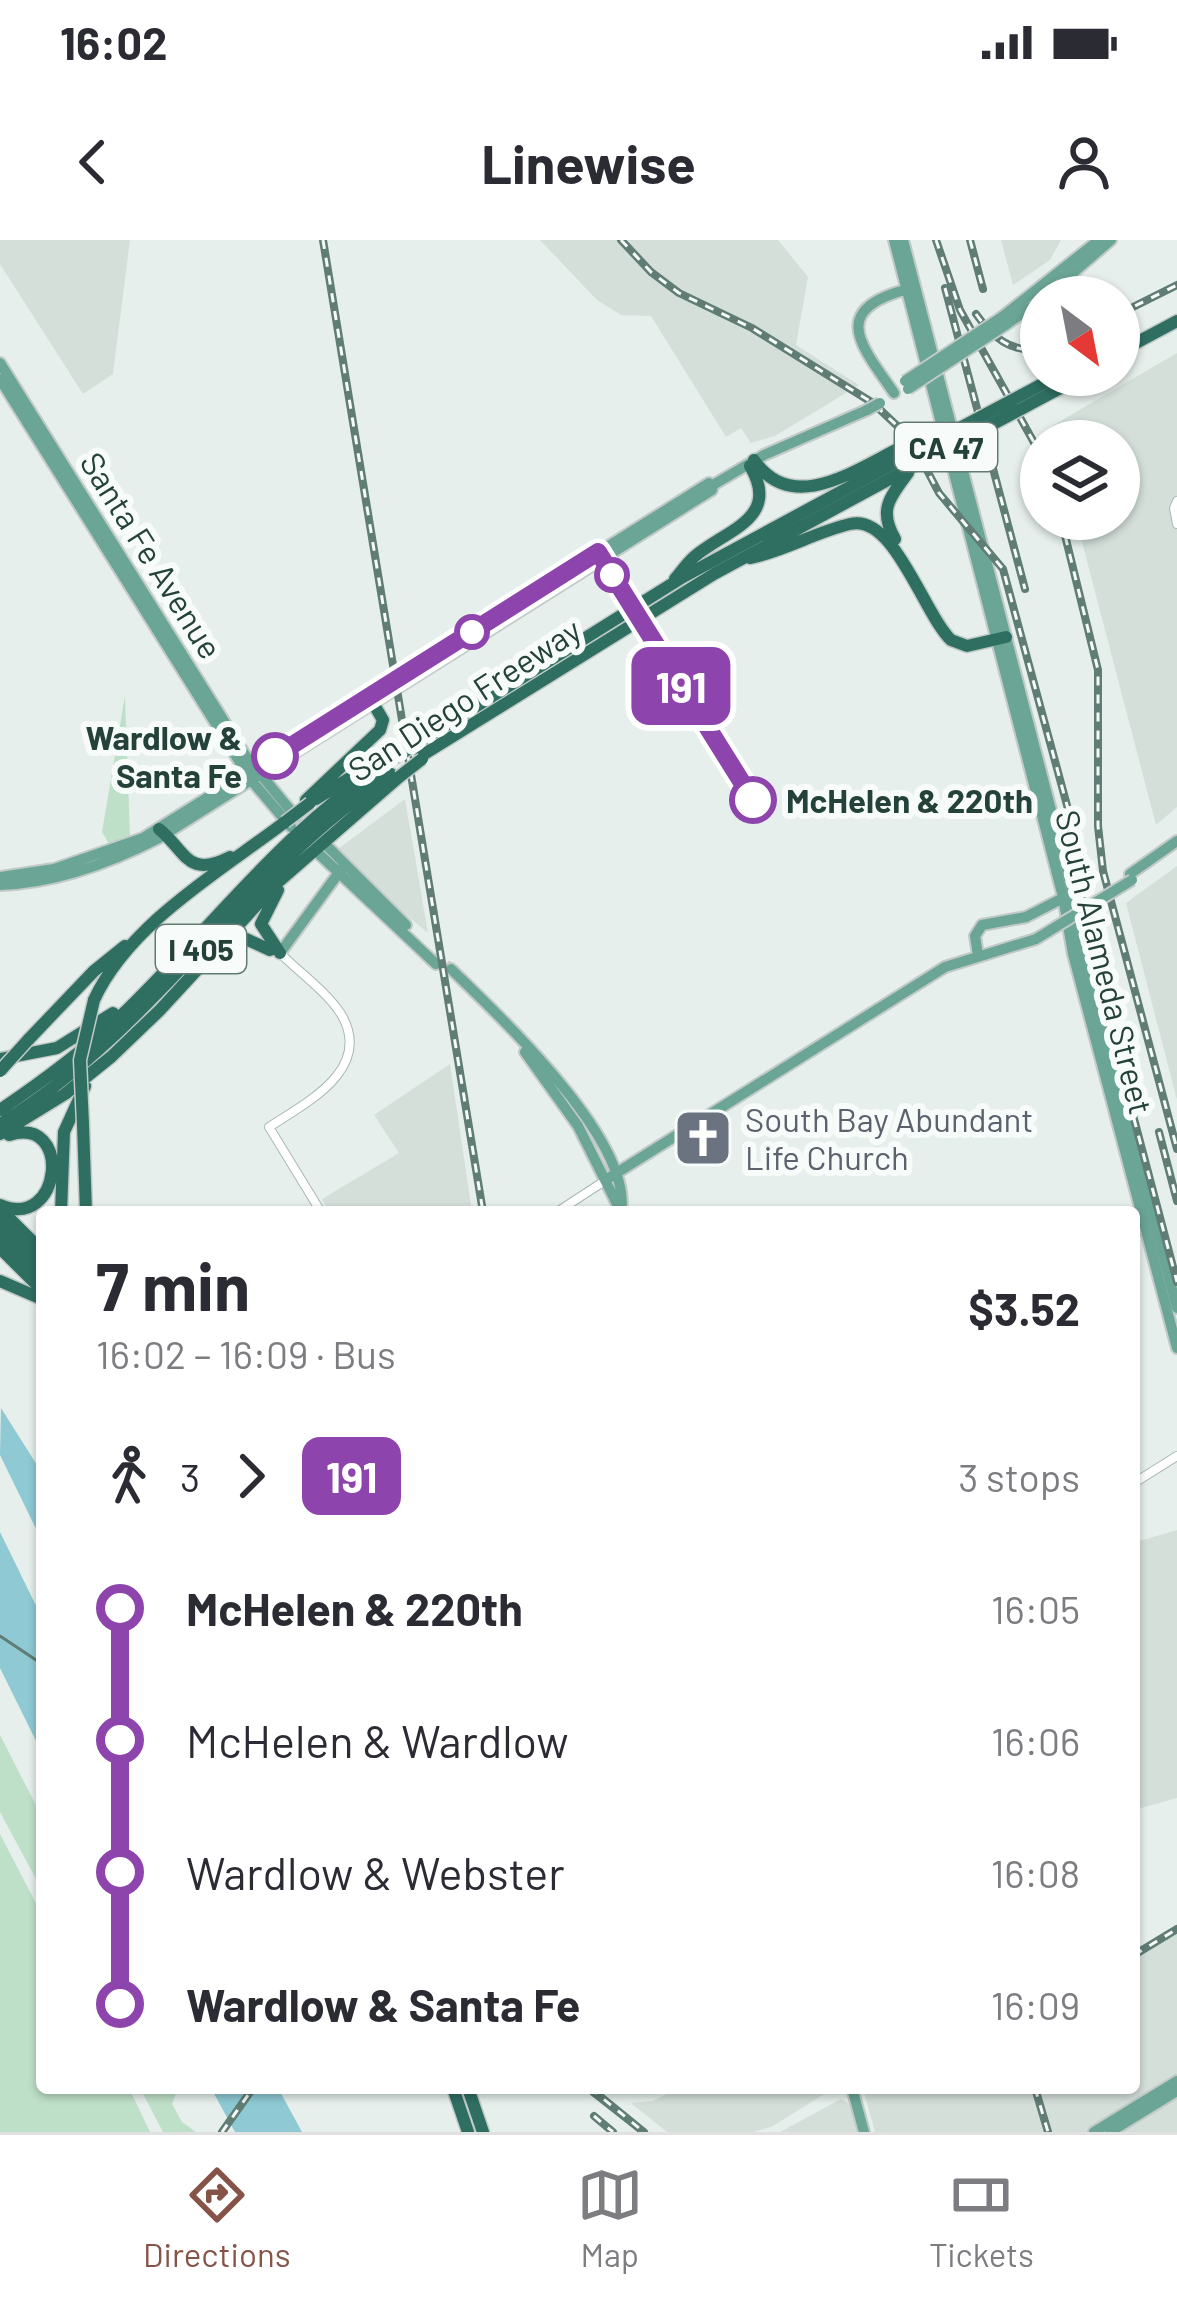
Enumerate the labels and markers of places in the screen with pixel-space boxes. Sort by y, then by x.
unlabelled marker [596,559,628,591]
unlabelled marker [456,616,488,648]
place label: Wardlow & Santa Fe [86,717,242,795]
marker: Wardlow & Santa Fe [253,734,297,778]
marker: McHelen & 220th [731,778,775,822]
place label: McHelen & 220th [786,780,1033,820]
place label: South Bay Abundant Life Church [745,1099,1033,1177]
church icon: South Bay Abundant Life Church [672,1107,734,1169]

